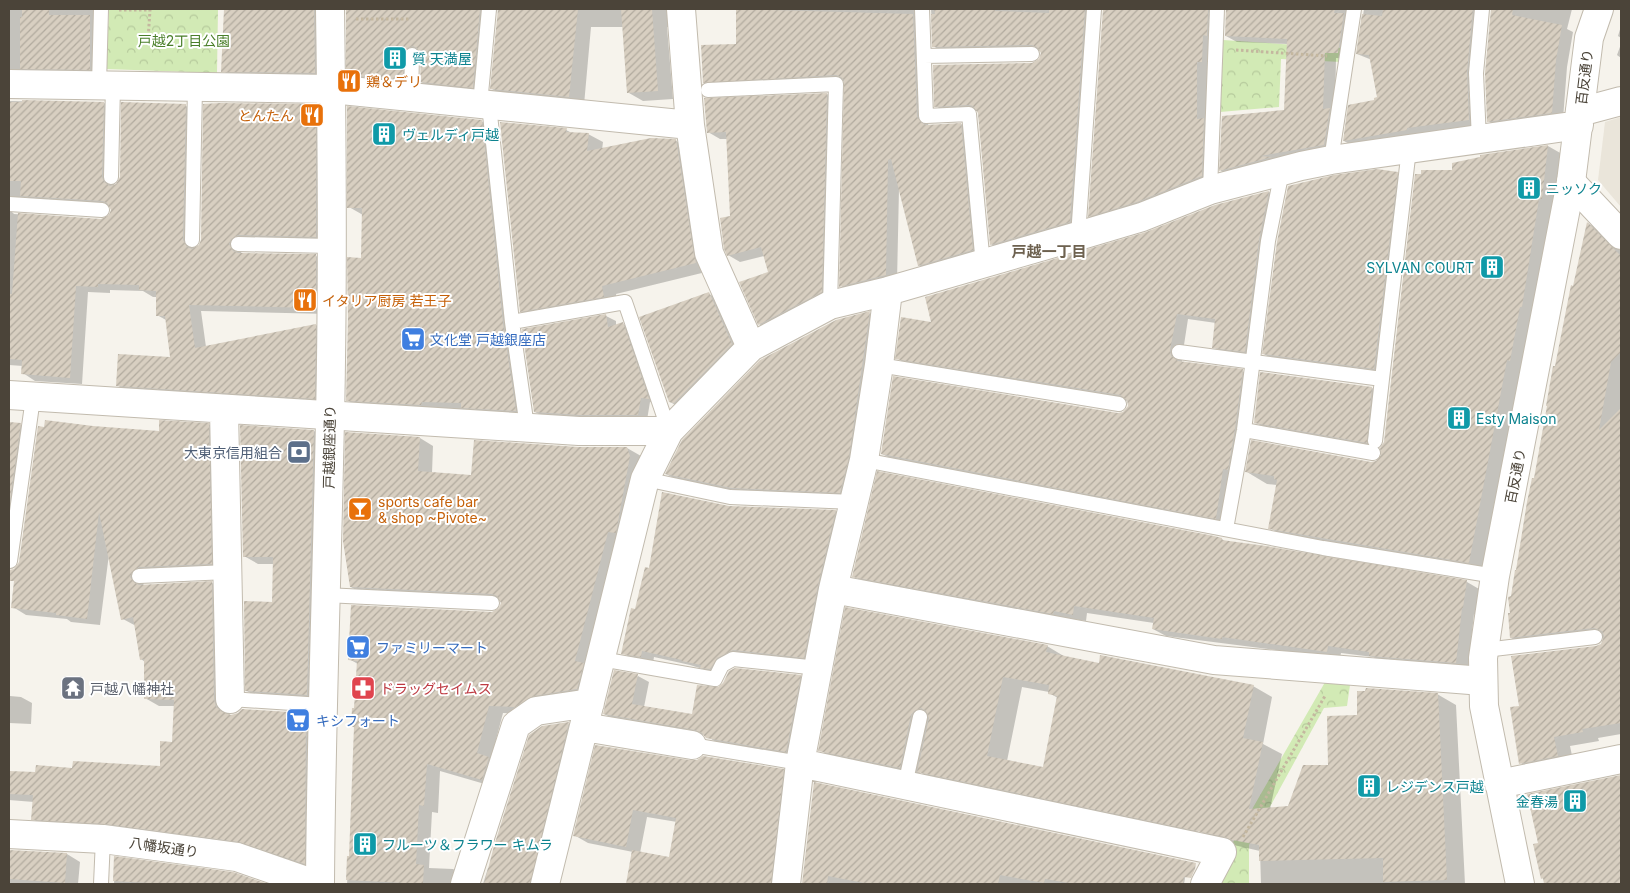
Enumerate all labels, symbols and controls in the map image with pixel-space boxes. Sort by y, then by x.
park label: 戸越2丁目公園 [138,32,230,49]
building icon: 質 天満屋 [382,45,408,71]
street label: 百反通り [1572,48,1596,106]
place label: 質 天満屋 [412,50,472,67]
restaurant icon: 鶏＆デリ [336,68,362,94]
place label: 鶏＆デリ [366,73,422,90]
restaurant icon: とんたん [299,102,325,128]
place label: とんたん [238,107,294,124]
building icon: ヴェルディ戸越 [371,121,397,147]
place label: ヴェルディ戸越 [402,126,499,143]
building icon: ニッソク [1516,175,1542,201]
place label: ニッソク [1546,180,1602,197]
district label: 戸越一丁目 [1011,242,1087,261]
building icon: SYLVAN COURT [1479,254,1505,280]
place label: SYLVAN COURT [1366,259,1474,276]
restaurant icon: イタリア厨房 若王子 [292,287,318,313]
place label: イタリア厨房 若王子 [322,292,451,309]
supermarket icon: 文化堂 戸越銀座店 [400,326,426,352]
place label: 文化堂 戸越銀座店 [430,331,546,348]
street label: 戸越銀座通り [320,405,338,489]
building icon: Esty Maison [1446,405,1472,431]
place label: Esty Maison [1476,410,1556,427]
bank icon: 大東京信用組合 [286,439,312,465]
place label: 大東京信用組合 [184,444,282,461]
street label: 百反通り [1501,447,1529,505]
place label: sports cafe bar & shop ~Pivote~ [378,493,487,526]
bar icon: sports cafe bar & shop ~Pivote~ [347,496,373,522]
supermarket icon: ファミリーマート [345,634,371,660]
place label: ファミリーマート [376,639,488,656]
temple icon: 戸越八幡神社 [60,675,86,701]
pharmacy icon: ドラッグセイムス [350,675,376,701]
place label: 戸越八幡神社 [90,680,174,697]
place label: ドラッグセイムス [380,680,492,697]
supermarket icon: キシフォート [285,707,311,733]
place label: キシフォート [316,712,400,729]
building icon: レジデンス戸越 [1356,773,1382,799]
place label: レジデンス戸越 [1386,778,1484,795]
building icon: 金春湯 [1562,788,1588,814]
place label: 金春湯 [1516,793,1558,810]
building icon: フルーツ＆フラワー キムラ [352,831,378,857]
street label: 八幡坂通り [128,834,200,860]
place label: フルーツ＆フラワー キムラ [382,836,553,853]

